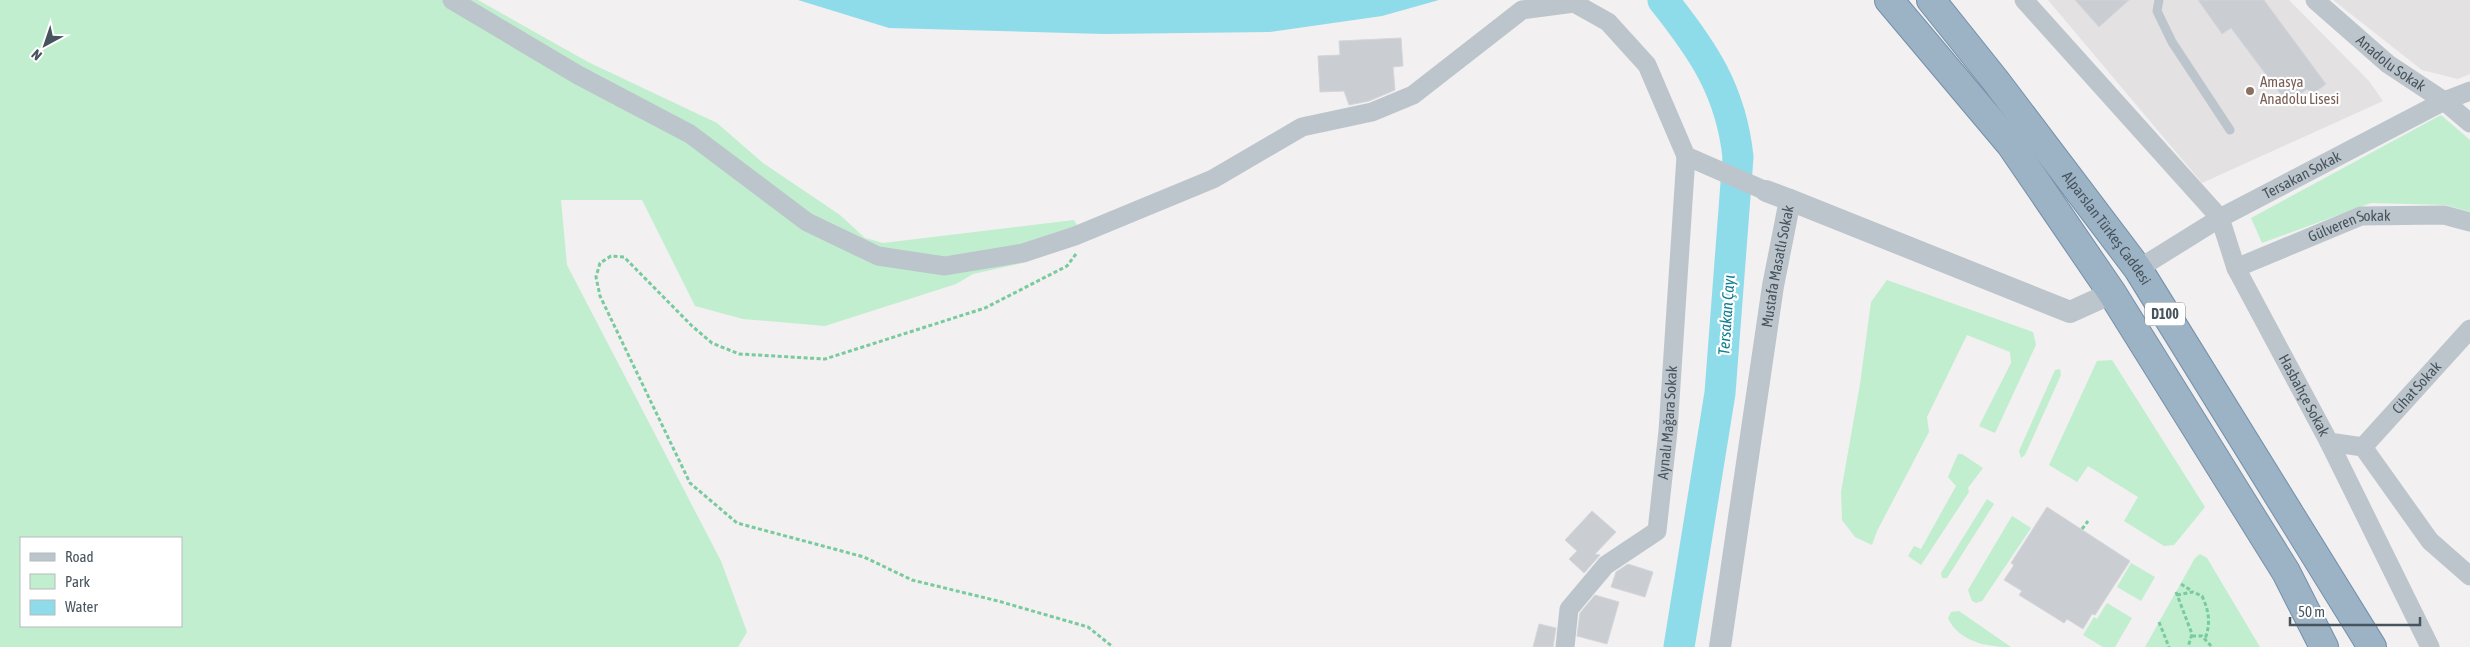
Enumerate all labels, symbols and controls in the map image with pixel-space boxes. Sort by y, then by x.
north arrow [20,20,70,70]
street label: Anadolu Sokak [2353,31,2429,95]
text: N [28,46,45,64]
place label: Amasya Anadolu Lisesi [2260,73,2339,107]
marker: Amasya Anadolu Lisesi [2244,85,2256,97]
street label: Tersakan Sokak [2260,147,2344,202]
street label: Alparslan Türkeş Caddesi [2059,168,2155,288]
street label: Mustafa Masatlı Sokak [1758,203,1797,329]
street label: Gülveren Sokak [2305,207,2391,245]
water label: Tersakan Çayı [1714,274,1739,356]
road number: D100 [2145,302,2185,326]
street label: Hasbahçe Sokak [2276,351,2333,439]
street label: Cihat Sokak [2388,358,2445,417]
street label: Aynalı Mağara Sokak [1654,365,1680,480]
legend [20,537,182,627]
text: Road [65,548,94,565]
text: Park [65,573,90,590]
scale bar [2290,594,2420,626]
text: Water [65,598,98,615]
text: 50 m [2298,603,2325,620]

